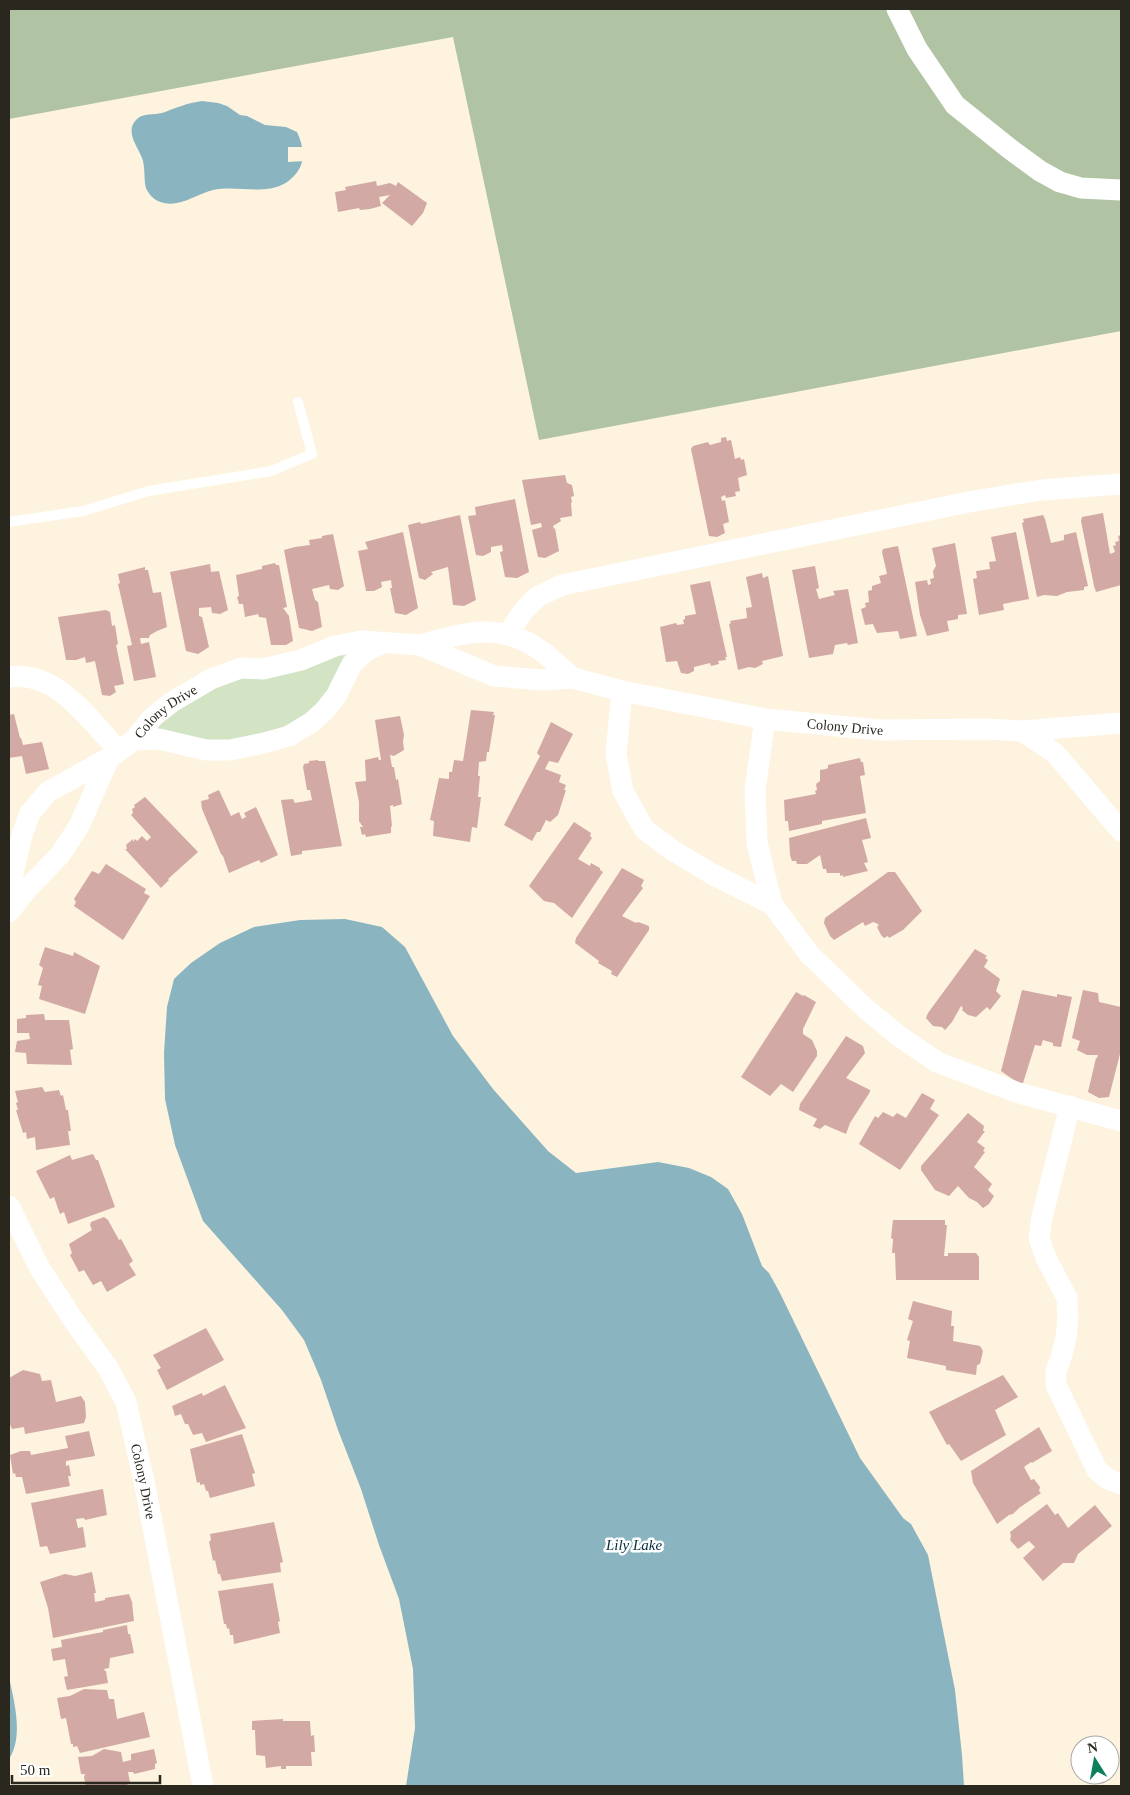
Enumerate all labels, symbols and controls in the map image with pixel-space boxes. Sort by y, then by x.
street label: Colony Drive [132,682,200,741]
street label: Colony Drive [806,716,883,738]
street label: Colony Drive [128,1442,158,1520]
water label: Lily Lake [605,1537,662,1553]
north arrow [1070,1735,1120,1785]
text: N [1086,1739,1099,1756]
scale bar [12,1752,160,1784]
text: 50 m [20,1762,51,1778]

